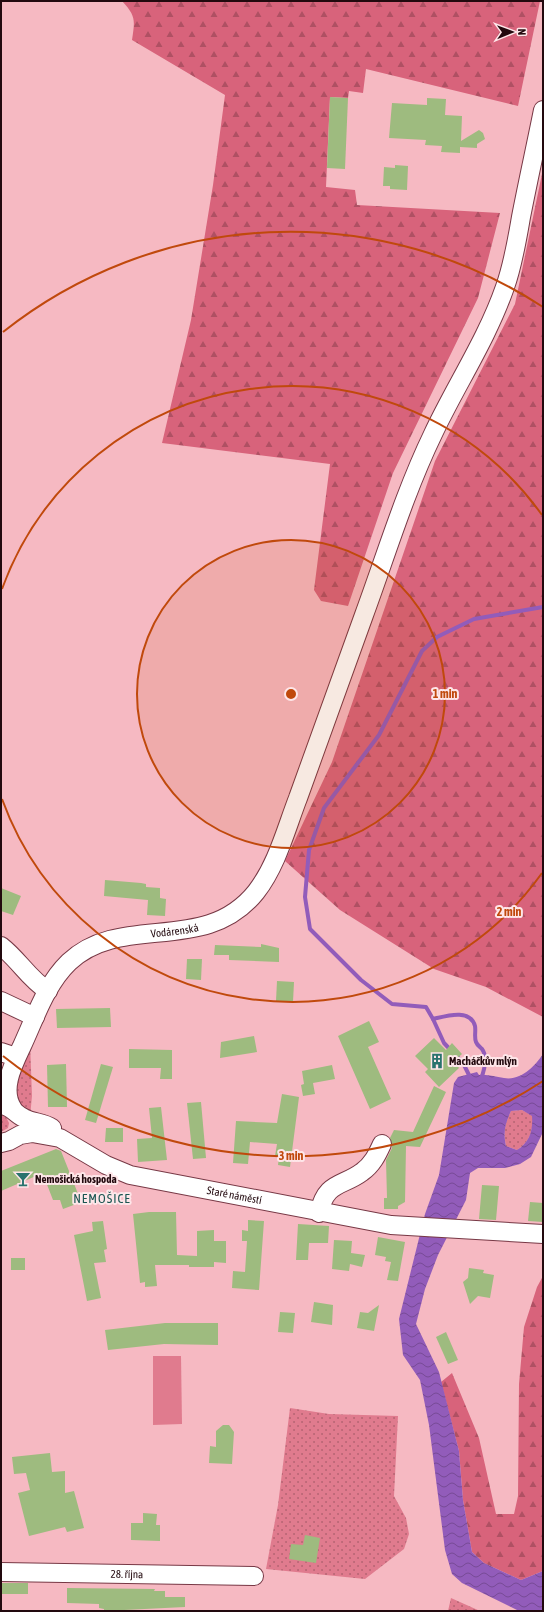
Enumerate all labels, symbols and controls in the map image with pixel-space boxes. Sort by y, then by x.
north arrow [492,12,532,52]
text: N [516,28,528,35]
centre of rings [284,687,298,701]
text: 1 min [433,687,457,701]
text: 2 min [497,905,521,919]
street label: Vodárenská [150,921,200,939]
building icon: Macháčkův mlýn [428,1052,446,1070]
place label: Macháčkův mlýn [449,1055,517,1067]
text: 3 min [279,1149,303,1163]
bar icon: Nemošická hospoda [14,1170,32,1188]
place label: Nemošická hospoda [35,1173,117,1185]
street label: Staré náměstí [206,1184,263,1206]
district label: NEMOŠICE [73,1191,131,1206]
street label: 28. října [111,1568,143,1580]

